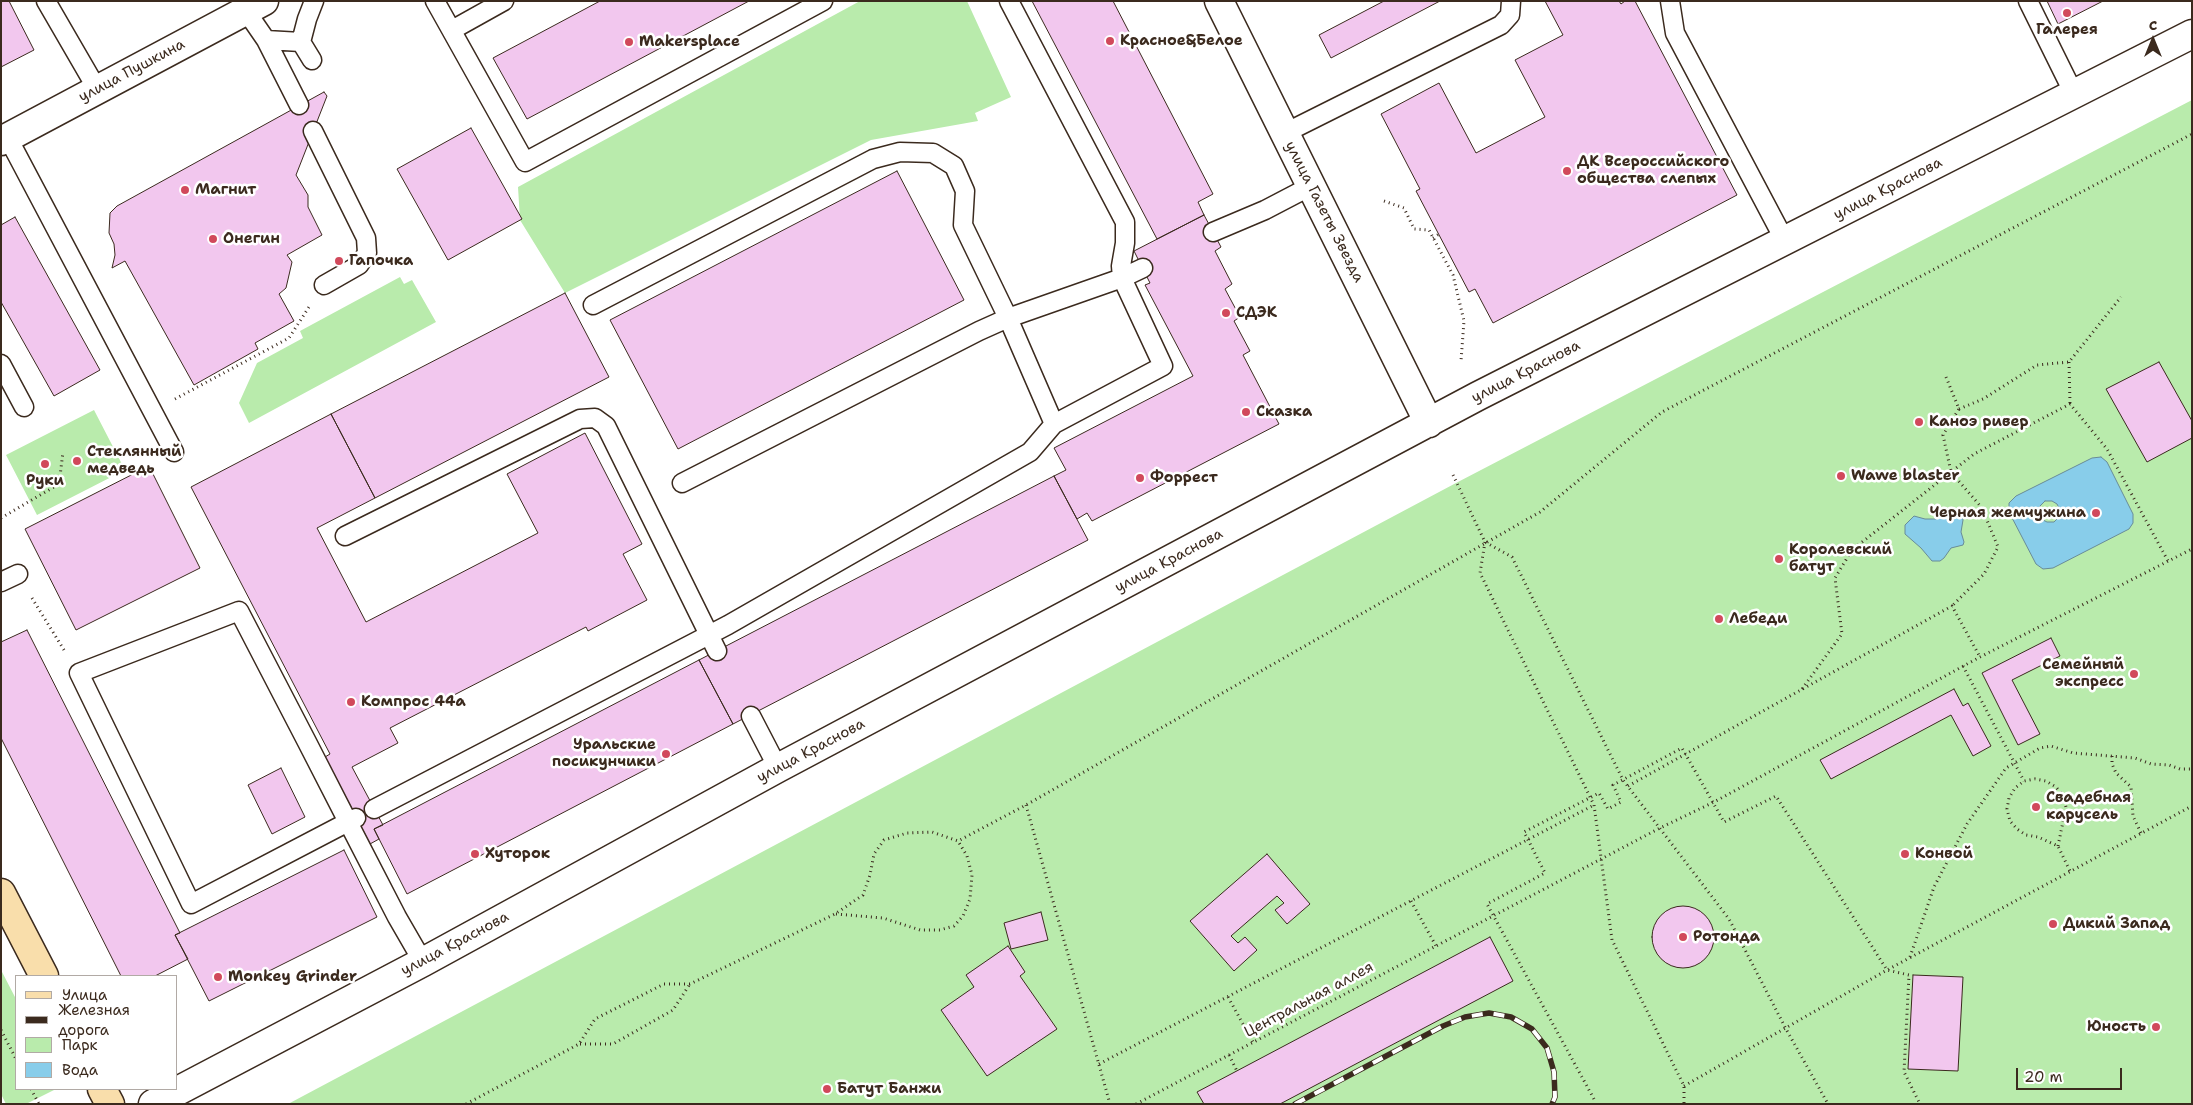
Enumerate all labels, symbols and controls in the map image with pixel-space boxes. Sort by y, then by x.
marker: Галерея [2061,7,2073,19]
north arrow [2128,15,2178,65]
text: С [2149,16,2157,34]
place label: Галерея [2036,21,2098,39]
place label: Красное&Белое [1120,32,1243,50]
place label: Makersplace [639,33,740,51]
street label: улица Пушкина [76,35,188,107]
marker: Красное&Белое [1104,35,1116,47]
marker: Makersplace [623,36,635,48]
street label: улица Газеты Звезда [1281,138,1367,286]
place label: ДК Всероссийского общества слепых [1577,153,1729,188]
street label: улица Краснова [1831,154,1945,224]
marker: ДК Всероссийского общества слепых [1561,165,1573,177]
place label: Магнит [195,181,256,199]
marker: Магнит [179,184,191,196]
place label: Онегин [223,230,280,248]
marker: Онегин [207,233,219,245]
place label: Гапочка [349,252,413,270]
marker: Гапочка [333,255,345,267]
place label: СДЭК [1236,304,1277,322]
marker: СДЭК [1220,307,1232,319]
street label: улица Краснова [1469,337,1583,407]
place label: Сказка [1256,403,1312,421]
marker: Сказка [1240,406,1252,418]
place label: Каноэ ривер [1929,413,2028,431]
marker: Каноэ ривер [1913,416,1925,428]
place label: Стеклянный медведь [87,443,181,478]
marker: Стеклянный медведь [71,455,83,467]
marker: Руки [39,458,51,470]
place label: Wawe blaster [1851,467,1960,485]
place label: Форрест [1150,469,1218,487]
marker: Wawe blaster [1835,470,1847,482]
place label: Руки [26,472,64,490]
marker: Форрест [1134,472,1146,484]
place label: Черная жемчужина [1929,504,2086,522]
marker: Черная жемчужина [2090,507,2102,519]
street label: улица Краснова [1112,525,1226,597]
place label: Королевский батут [1789,541,1892,576]
marker: Королевский батут [1773,553,1785,565]
place label: Лебеди [1729,610,1787,628]
marker: Лебеди [1713,613,1725,625]
place label: Семейный экспресс [2042,656,2124,691]
marker: Семейный экспресс [2128,668,2140,680]
place label: Компрос 44а [361,693,466,711]
marker: Компрос 44а [345,696,357,708]
street label: улица Краснова [754,715,868,787]
place label: Уральские посикунчики [552,736,656,771]
marker: Уральские посикунчики [660,748,672,760]
place label: Свадебная карусель [2046,789,2131,824]
marker: Свадебная карусель [2030,801,2042,813]
place label: Хуторок [485,845,550,863]
place label: Конвой [1915,845,1973,863]
marker: Хуторок [469,848,481,860]
marker: Конвой [1899,848,1911,860]
street label: улица Краснова [398,908,512,980]
place label: Дикий Запад [2063,915,2170,933]
marker: Дикий Запад [2047,918,2059,930]
place label: Ротонда [1693,928,1760,946]
marker: Ротонда [1677,931,1689,943]
street label: Центральная аллея [1241,958,1377,1042]
place label: Monkey Grinder [228,968,357,986]
marker: Monkey Grinder [212,971,224,983]
legend [15,975,178,1090]
text: Улица [62,985,107,1005]
text: Железная дорога [58,1000,130,1040]
place label: Юность [2087,1018,2146,1036]
marker: Юность [2150,1021,2162,1033]
text: Парк [62,1035,98,1055]
scale bar [2018,1058,2124,1090]
text: Вода [62,1060,98,1080]
text: 20 m [2024,1067,2063,1087]
place label: Батут Банжи [837,1080,941,1098]
marker: Батут Банжи [821,1083,833,1095]

